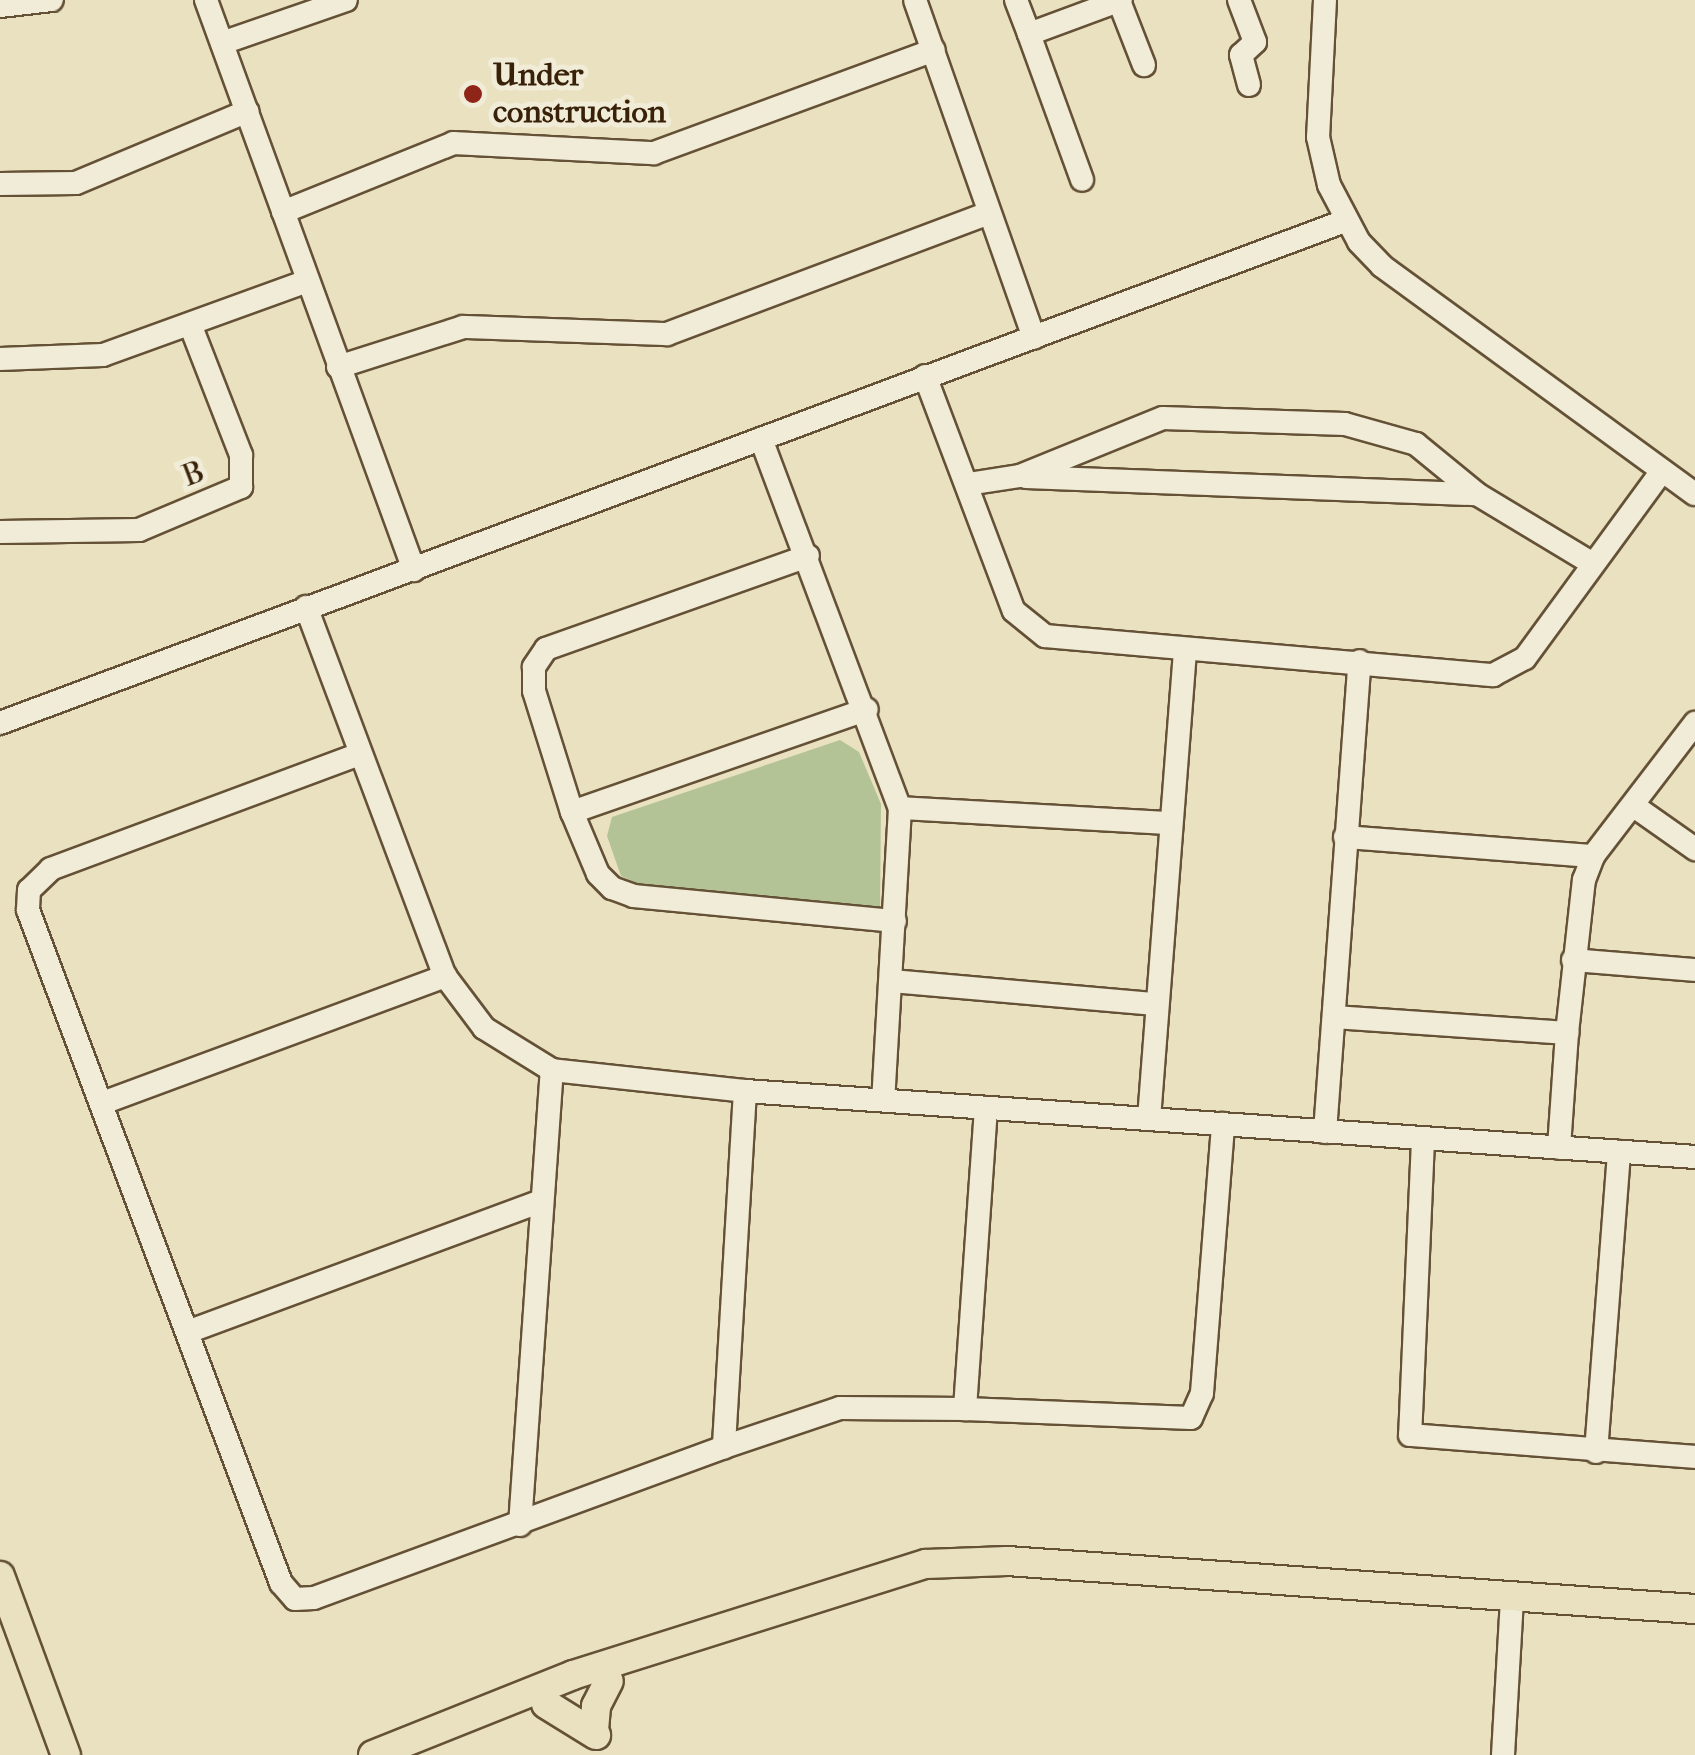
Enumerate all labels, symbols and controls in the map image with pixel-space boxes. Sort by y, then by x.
place label: Under construction [493,57,666,132]
marker: Under construction [462,83,484,105]
street label: B [176,452,210,496]

